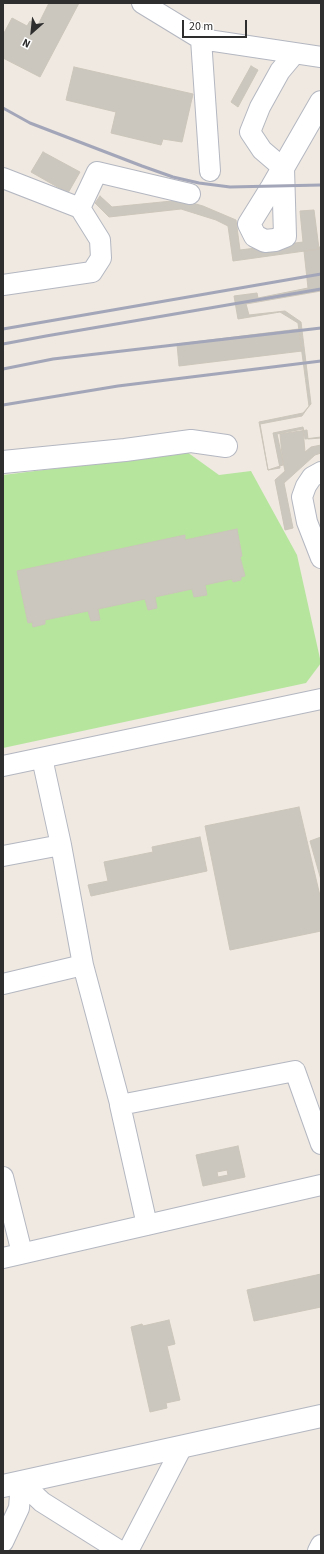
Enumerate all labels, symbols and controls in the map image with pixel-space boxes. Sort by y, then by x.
north arrow [12,12,52,52]
scale bar [184,12,249,38]
text: 20 m [189,18,213,35]
text: N [20,35,33,51]

